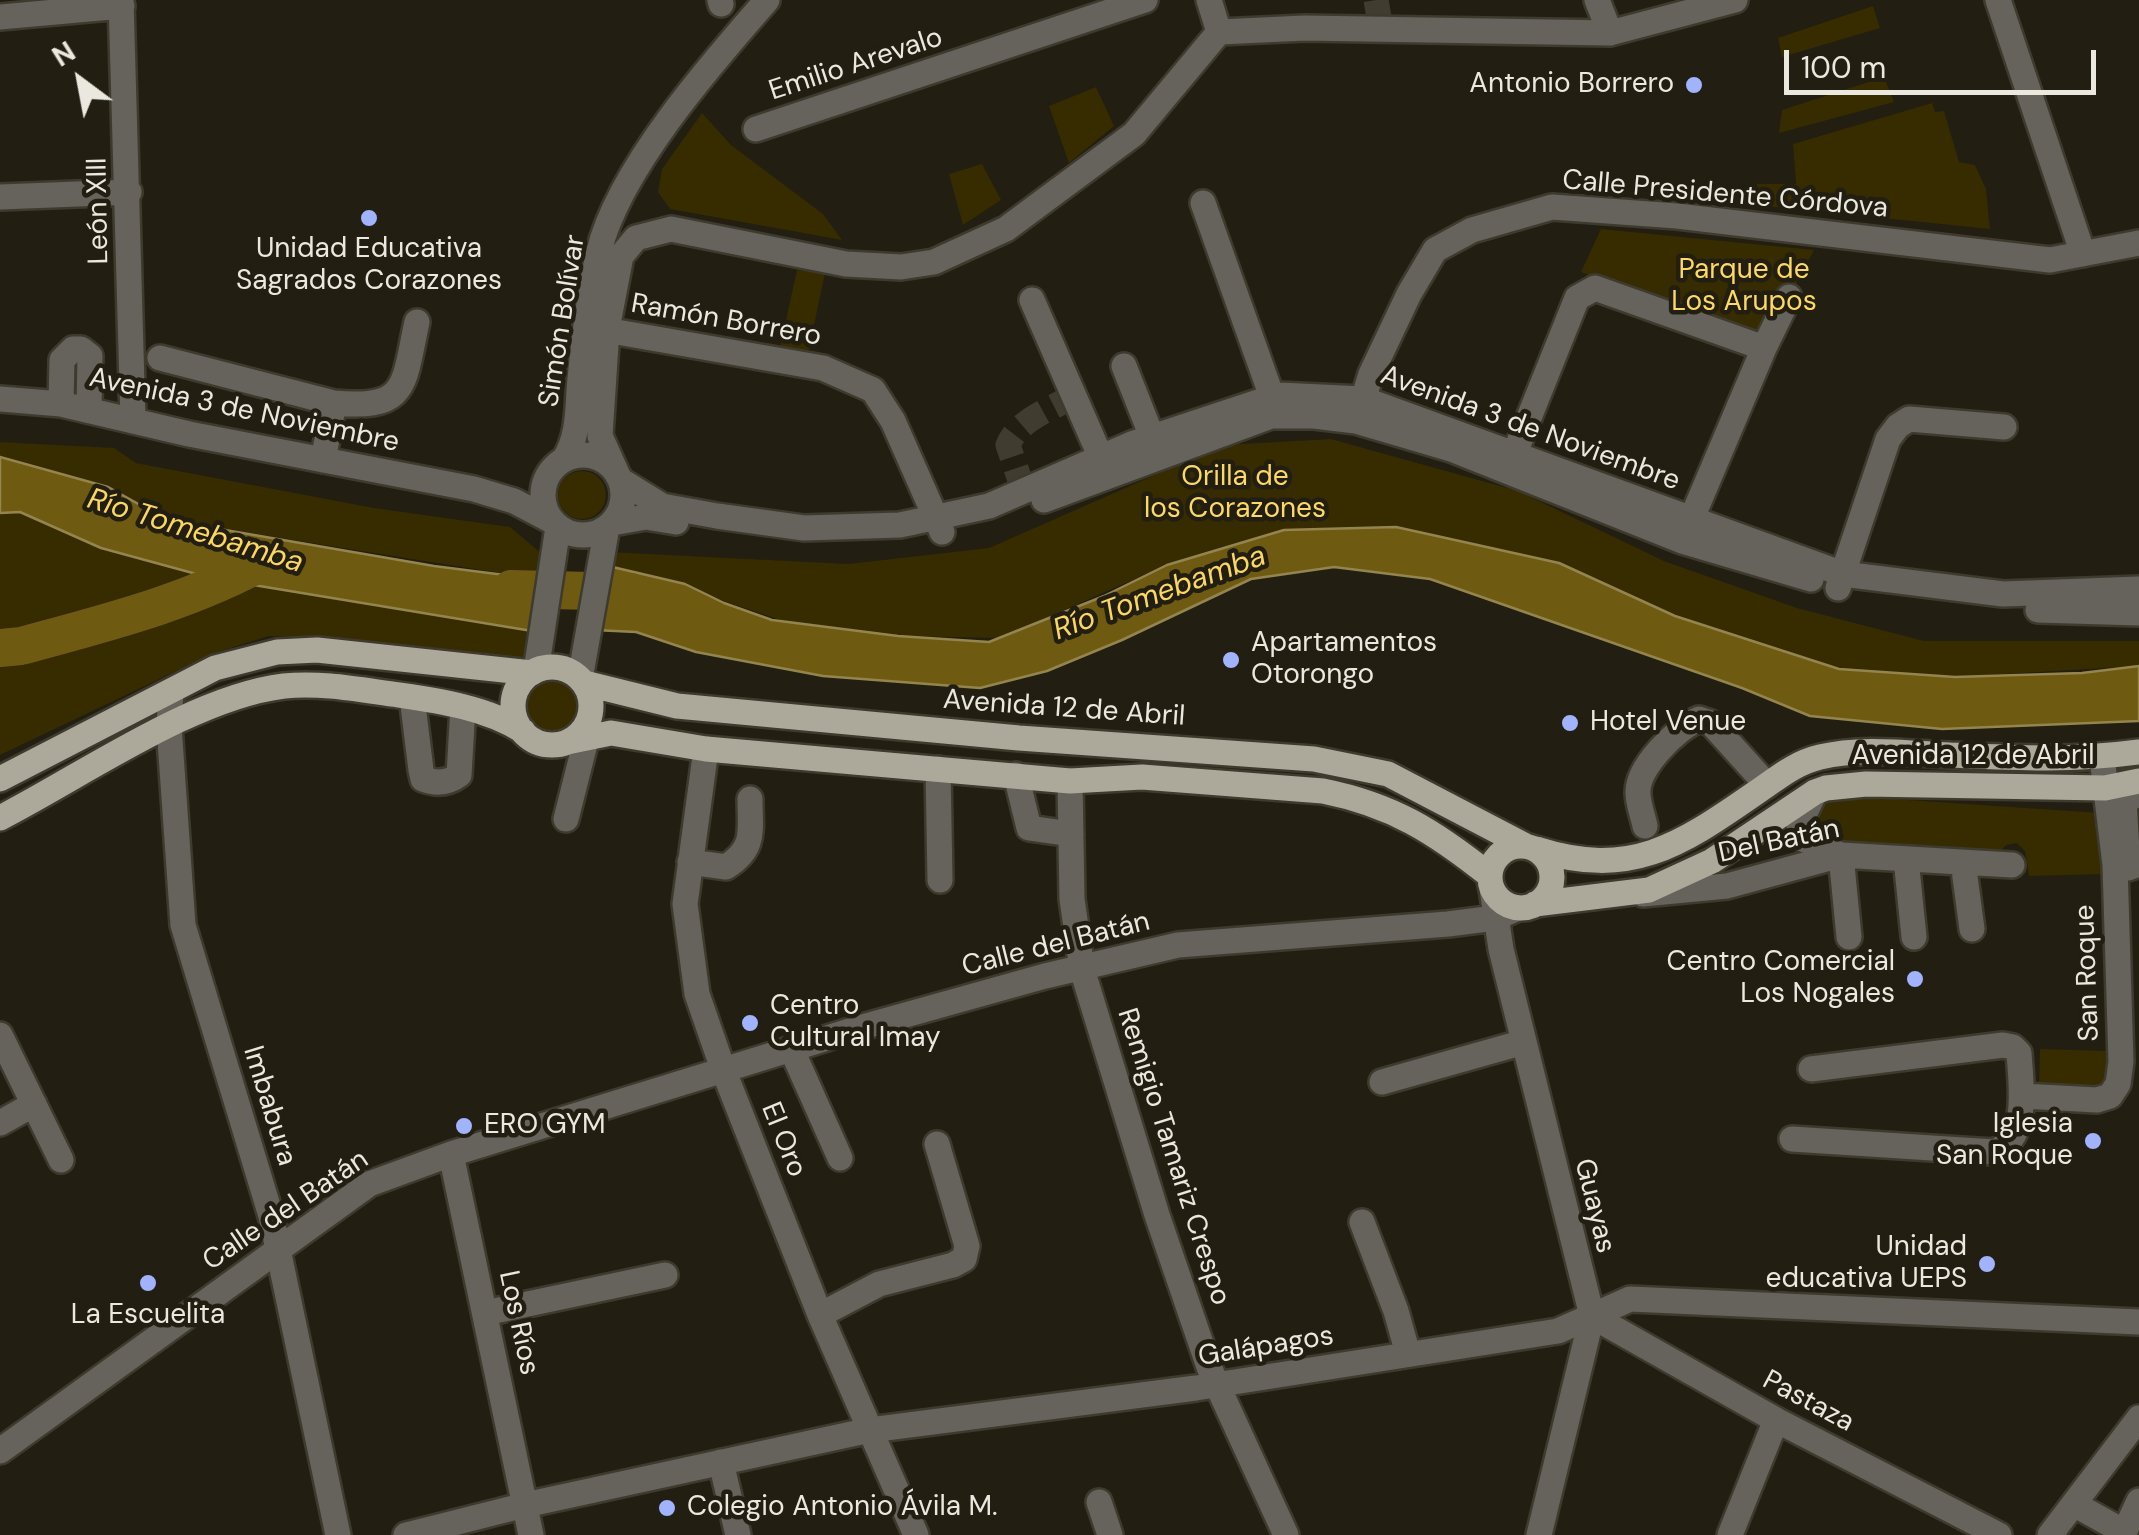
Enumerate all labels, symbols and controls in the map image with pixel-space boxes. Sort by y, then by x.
street label: Emilio Arevalo [765,21,947,109]
north arrow [30,30,130,130]
scale bar [1789,30,2102,92]
text: N [45,33,82,75]
text: 100 m [1801,48,1886,87]
place label: Antonio Borrero [1469,68,1674,102]
marker: Antonio Borrero [1683,74,1705,96]
street label: León XIII [81,157,117,265]
street label: Calle Presidente Córdova [1561,164,1889,226]
marker: Unidad Educativa Sagrados Corazones [358,207,380,229]
place label: Unidad Educativa Sagrados Corazones [236,233,502,299]
street label: Simón Bolívar [533,233,593,409]
park label: Parque de Los Arupos [1671,254,1817,320]
street label: Ramón Borrero [628,288,824,354]
street label: Avenida 3 de Noviembre [1376,359,1684,499]
street label: Avenida 3 de Noviembre [86,362,402,460]
park label: Orilla de los Corazones [1144,461,1326,527]
water label: Río Tomebamba [83,482,307,582]
water label: Río Tomebamba [1049,539,1271,649]
place label: Apartamentos Otorongo [1251,627,1437,693]
marker: Apartamentos Otorongo [1220,649,1242,671]
street label: Avenida 12 de Abril [942,684,1186,734]
place label: Hotel Venue [1590,706,1746,740]
marker: Hotel Venue [1559,712,1581,734]
street label: Avenida 12 de Abril [1852,740,2094,774]
street label: Del Batán [1715,813,1843,871]
street label: San Roque [2069,904,2107,1042]
street label: Calle del Batán [959,905,1153,985]
place label: Centro Comercial Los Nogales [1667,946,1895,1012]
marker: Centro Comercial Los Nogales [1904,968,1926,990]
place label: Centro Cultural Imay [770,990,941,1056]
street label: Remigio Tamariz Crespo [1109,1004,1237,1310]
marker: Centro Cultural Imay [739,1012,761,1034]
street label: Imbabura [235,1042,303,1170]
street label: El Oro [753,1098,813,1182]
place label: Iglesia San Roque [1936,1108,2073,1174]
place label: ERO GYM [484,1109,605,1143]
marker: ERO GYM [453,1115,475,1137]
marker: Iglesia San Roque [2082,1130,2104,1152]
street label: Calle del Batán [197,1143,375,1279]
street label: Guayas [1566,1155,1622,1257]
place label: Unidad educativa UEPS [1766,1231,1967,1297]
marker: Unidad educativa UEPS [1976,1253,1998,1275]
street label: Los Ríos [491,1268,545,1378]
marker: La Escuelita [137,1272,159,1294]
place label: La Escuelita [71,1299,225,1333]
street label: Galápagos [1196,1320,1336,1374]
street label: Pastaza [1757,1364,1859,1440]
place label: Colegio Antonio Ávila M. [687,1491,997,1525]
marker: Colegio Antonio Ávila M. [656,1497,678,1519]

